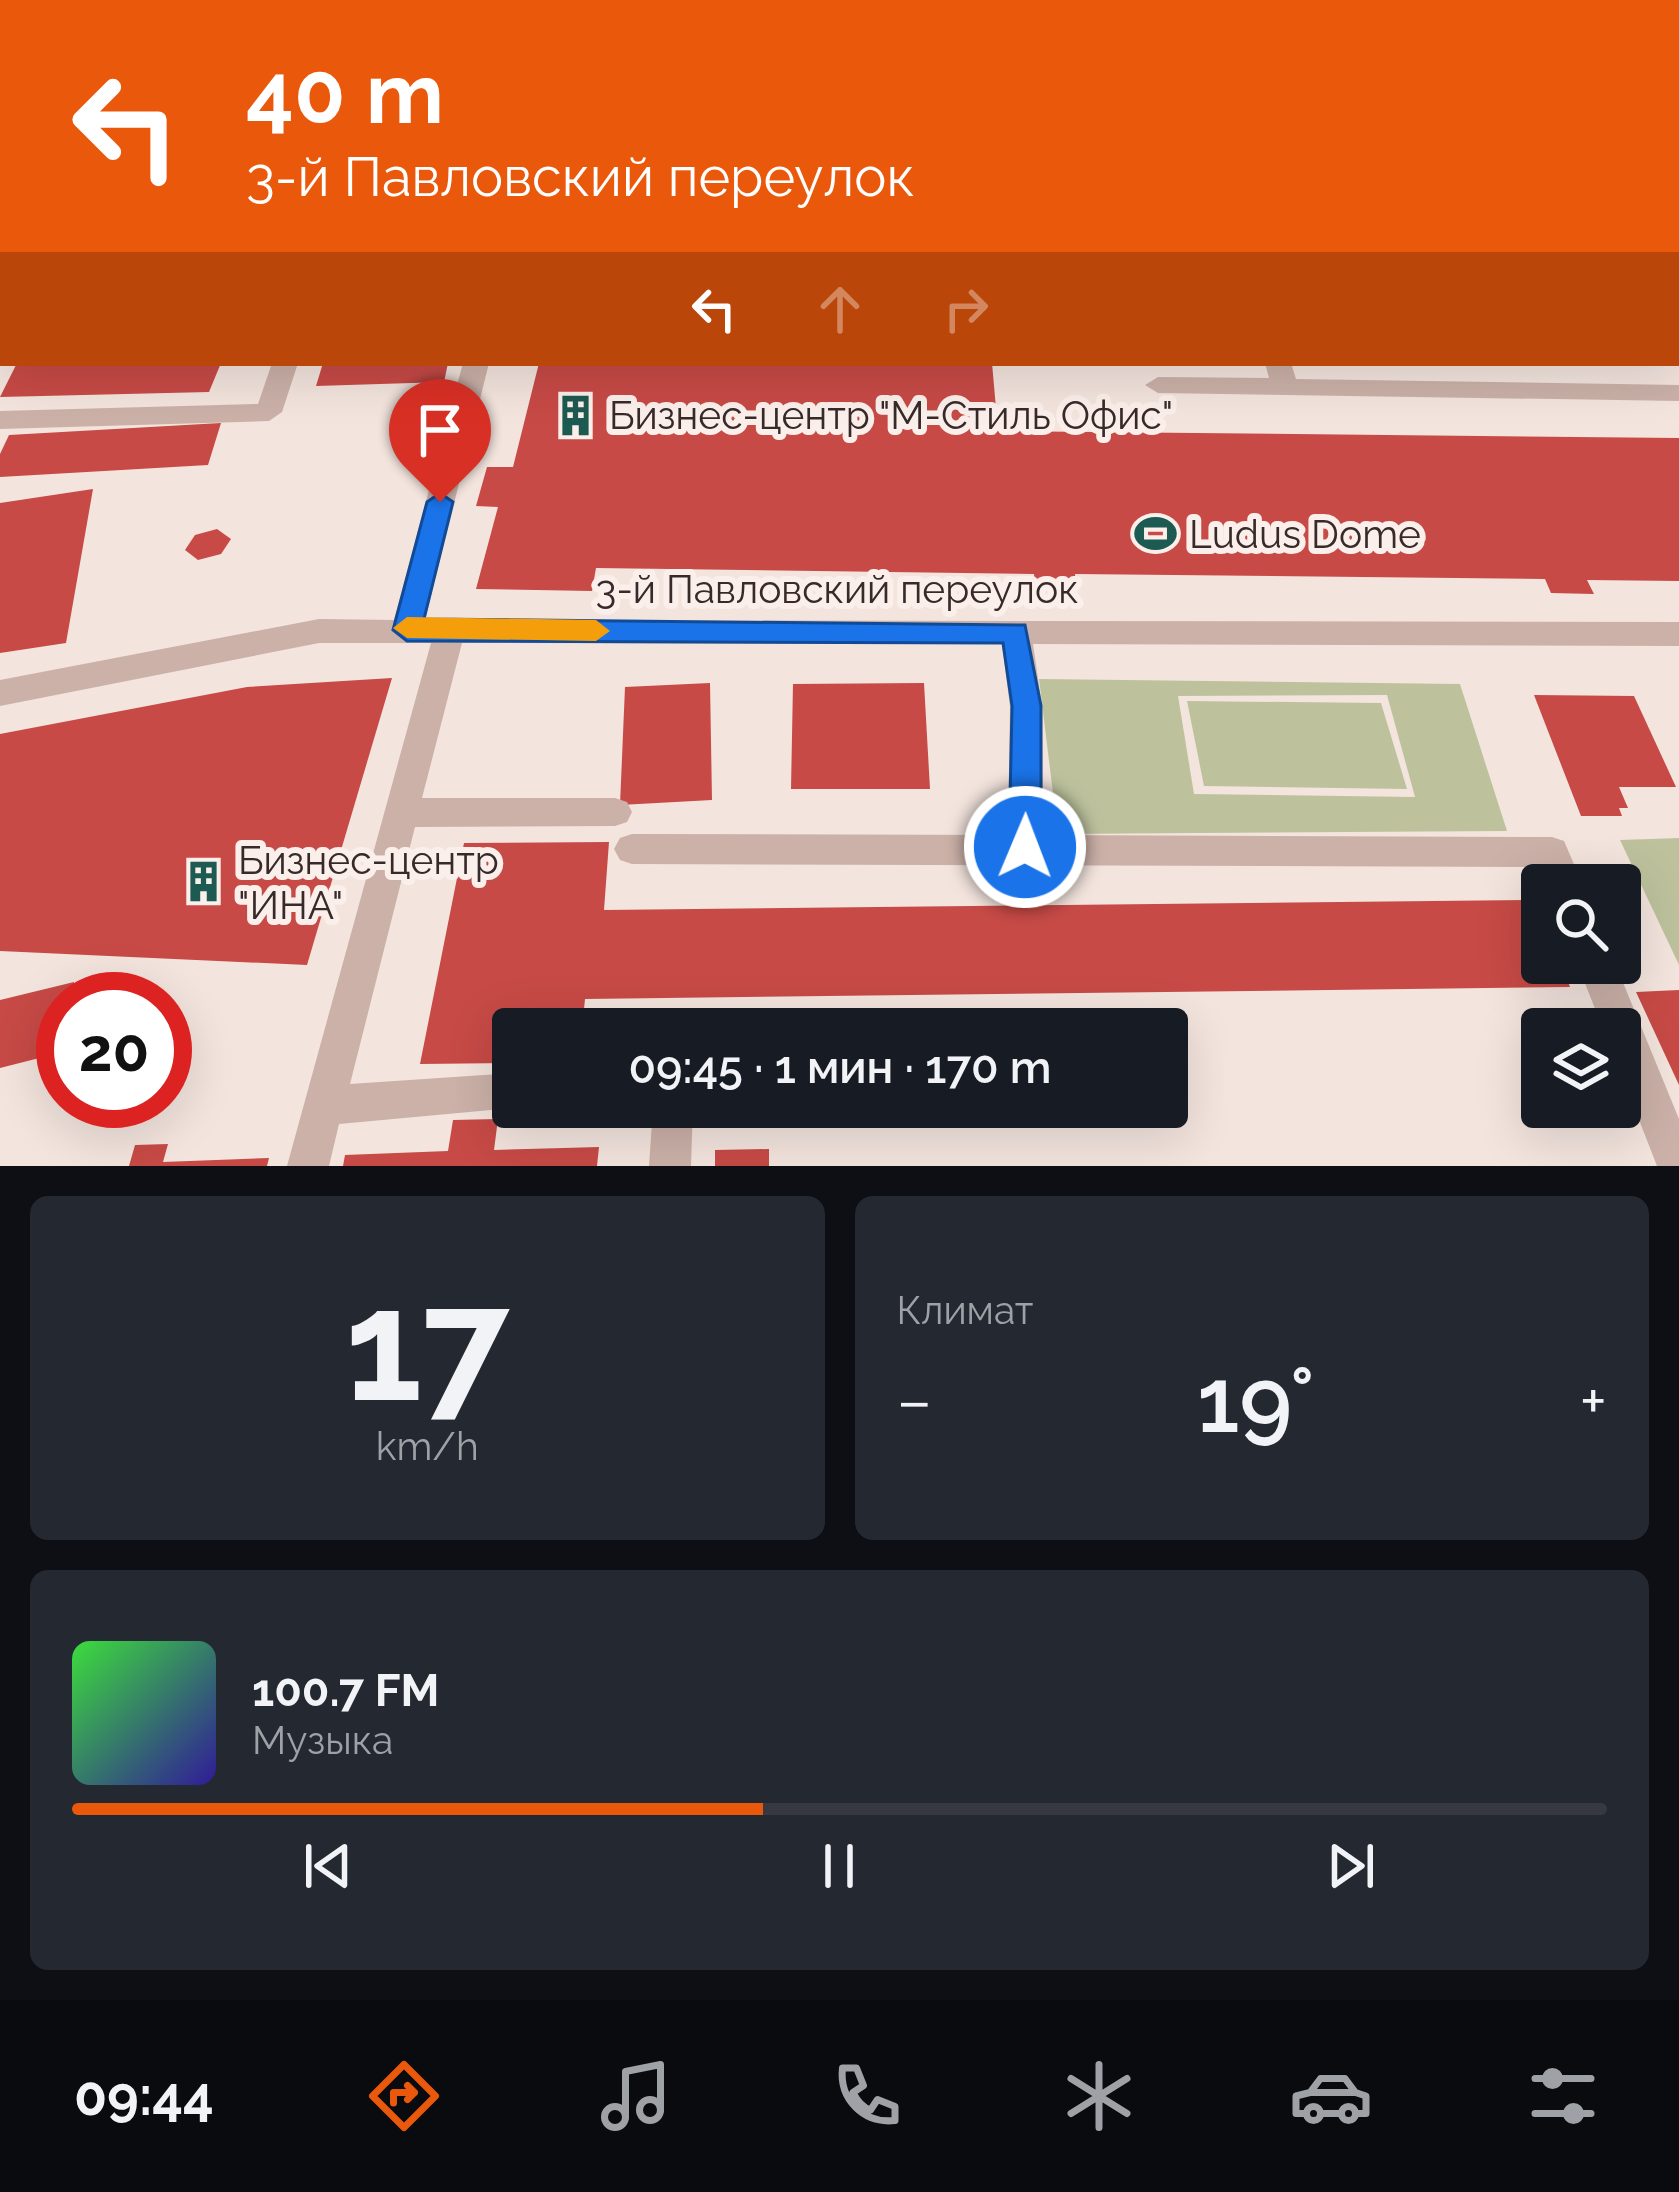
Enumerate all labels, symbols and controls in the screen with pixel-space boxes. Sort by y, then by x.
text: 40 m [246,44,444,143]
icon: left [48,48,204,204]
text: 3-й Павловский переулок [246,145,915,209]
icon: left [681,276,747,342]
icon: ahead [807,276,873,342]
icon: right [933,276,999,342]
pin [389,379,491,502]
building icon: Бизнес-центр "М-Стиль Офис" [552,392,598,438]
place label: Бизнес-центр "М-Стиль Офис" [609,392,1173,438]
icon: arrive [407,397,473,463]
sports icon: Ludus Dome [1132,511,1178,557]
place label: Ludus Dome [1189,511,1421,557]
street label: 3-й Павловский переулок [596,566,1078,612]
position arrow [962,784,1088,910]
place label: Бизнес-центр "ИНА" [238,837,499,928]
building icon: Бизнес-центр "ИНА" [181,859,227,905]
map controls [1521,864,1641,1128]
button: search [1521,864,1641,984]
speed limit sign: 20 [36,972,192,1128]
button: layers [1521,1008,1641,1128]
text: 09:45 · 1 мин · 170 m [628,1041,1052,1094]
text: 17 [345,1253,510,1437]
text: Климат [897,1287,1033,1333]
text: 19° [1197,1347,1315,1453]
text: − [897,1362,932,1439]
text: + [1580,1362,1607,1439]
text: km/h [376,1423,479,1469]
text: 100.7 FM [252,1664,440,1717]
text: Музыка [252,1717,393,1763]
icon: previous [295,1833,361,1899]
icon: pause [806,1833,872,1899]
icon: next [1318,1833,1384,1899]
icon: directions [362,2054,446,2138]
icon: music [594,2054,678,2138]
icon: phone [825,2054,909,2138]
icon: climate [1057,2054,1141,2138]
icon: car [1289,2054,1373,2138]
icon: filters [1521,2054,1605,2138]
text: 09:44 [74,2064,214,2128]

